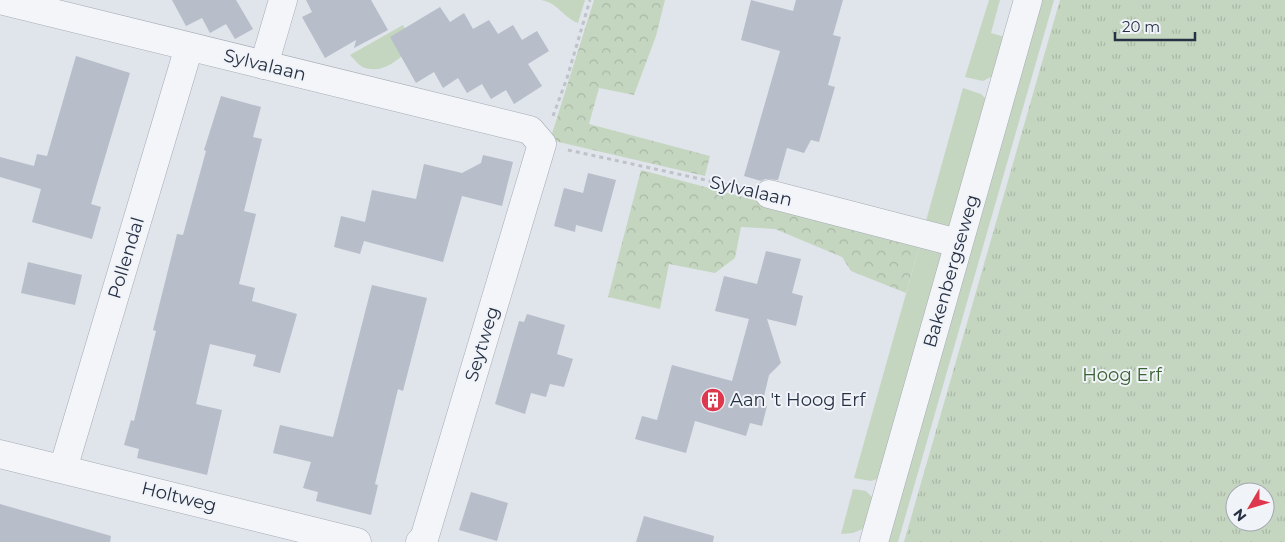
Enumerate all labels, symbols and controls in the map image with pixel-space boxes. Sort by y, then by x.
scale bar [1115,10,1195,42]
text: 20 m [1122,17,1160,36]
street label: Sylvalaan [222,44,308,86]
street label: Sylvalaan [708,171,794,211]
street label: Bakenbergseweg [919,192,983,350]
street label: Pollendal [103,214,149,302]
street label: Seytweg [460,304,504,384]
park label: Hoog Erf [1082,364,1163,386]
building icon: Aan 't Hoog Erf [700,387,726,413]
place label: Aan 't Hoog Erf [730,389,867,411]
street label: Holtweg [139,477,219,517]
north arrow [1225,482,1275,532]
text: N [1229,505,1250,525]

